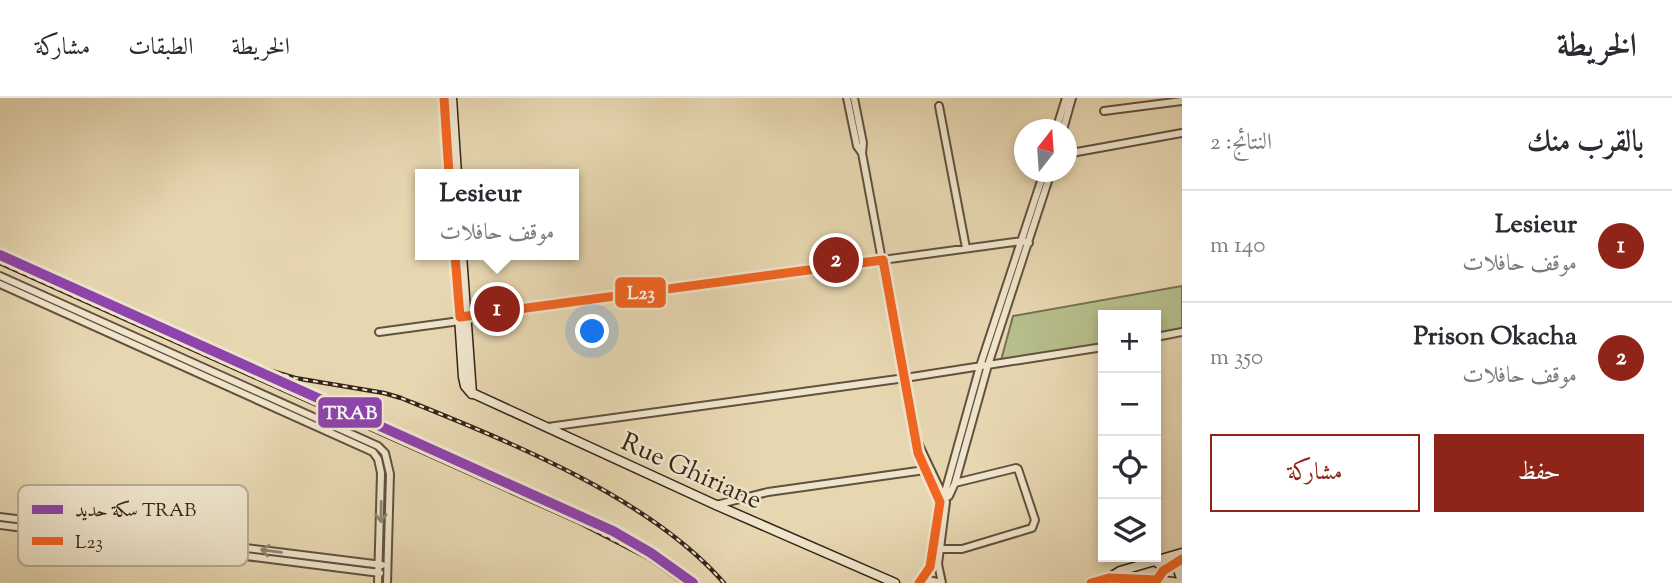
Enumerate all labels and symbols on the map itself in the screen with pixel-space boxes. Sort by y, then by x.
north arrow [1014,119,1077,182]
pin: 2 [813,234,859,286]
line badge: L23 [614,276,667,309]
text: L23 [627,281,655,308]
pin: 1 [474,283,520,335]
your location [575,314,609,348]
line badge: TRAB [317,396,383,429]
text: TRAB [323,401,377,428]
street label: Rue Ghiriane [615,425,767,520]
legend [18,485,248,566]
text: سكة حديد TRAB [75,498,196,525]
one-way arrow [374,501,387,524]
text: L23 [75,530,103,557]
one-way arrow [260,544,283,557]

